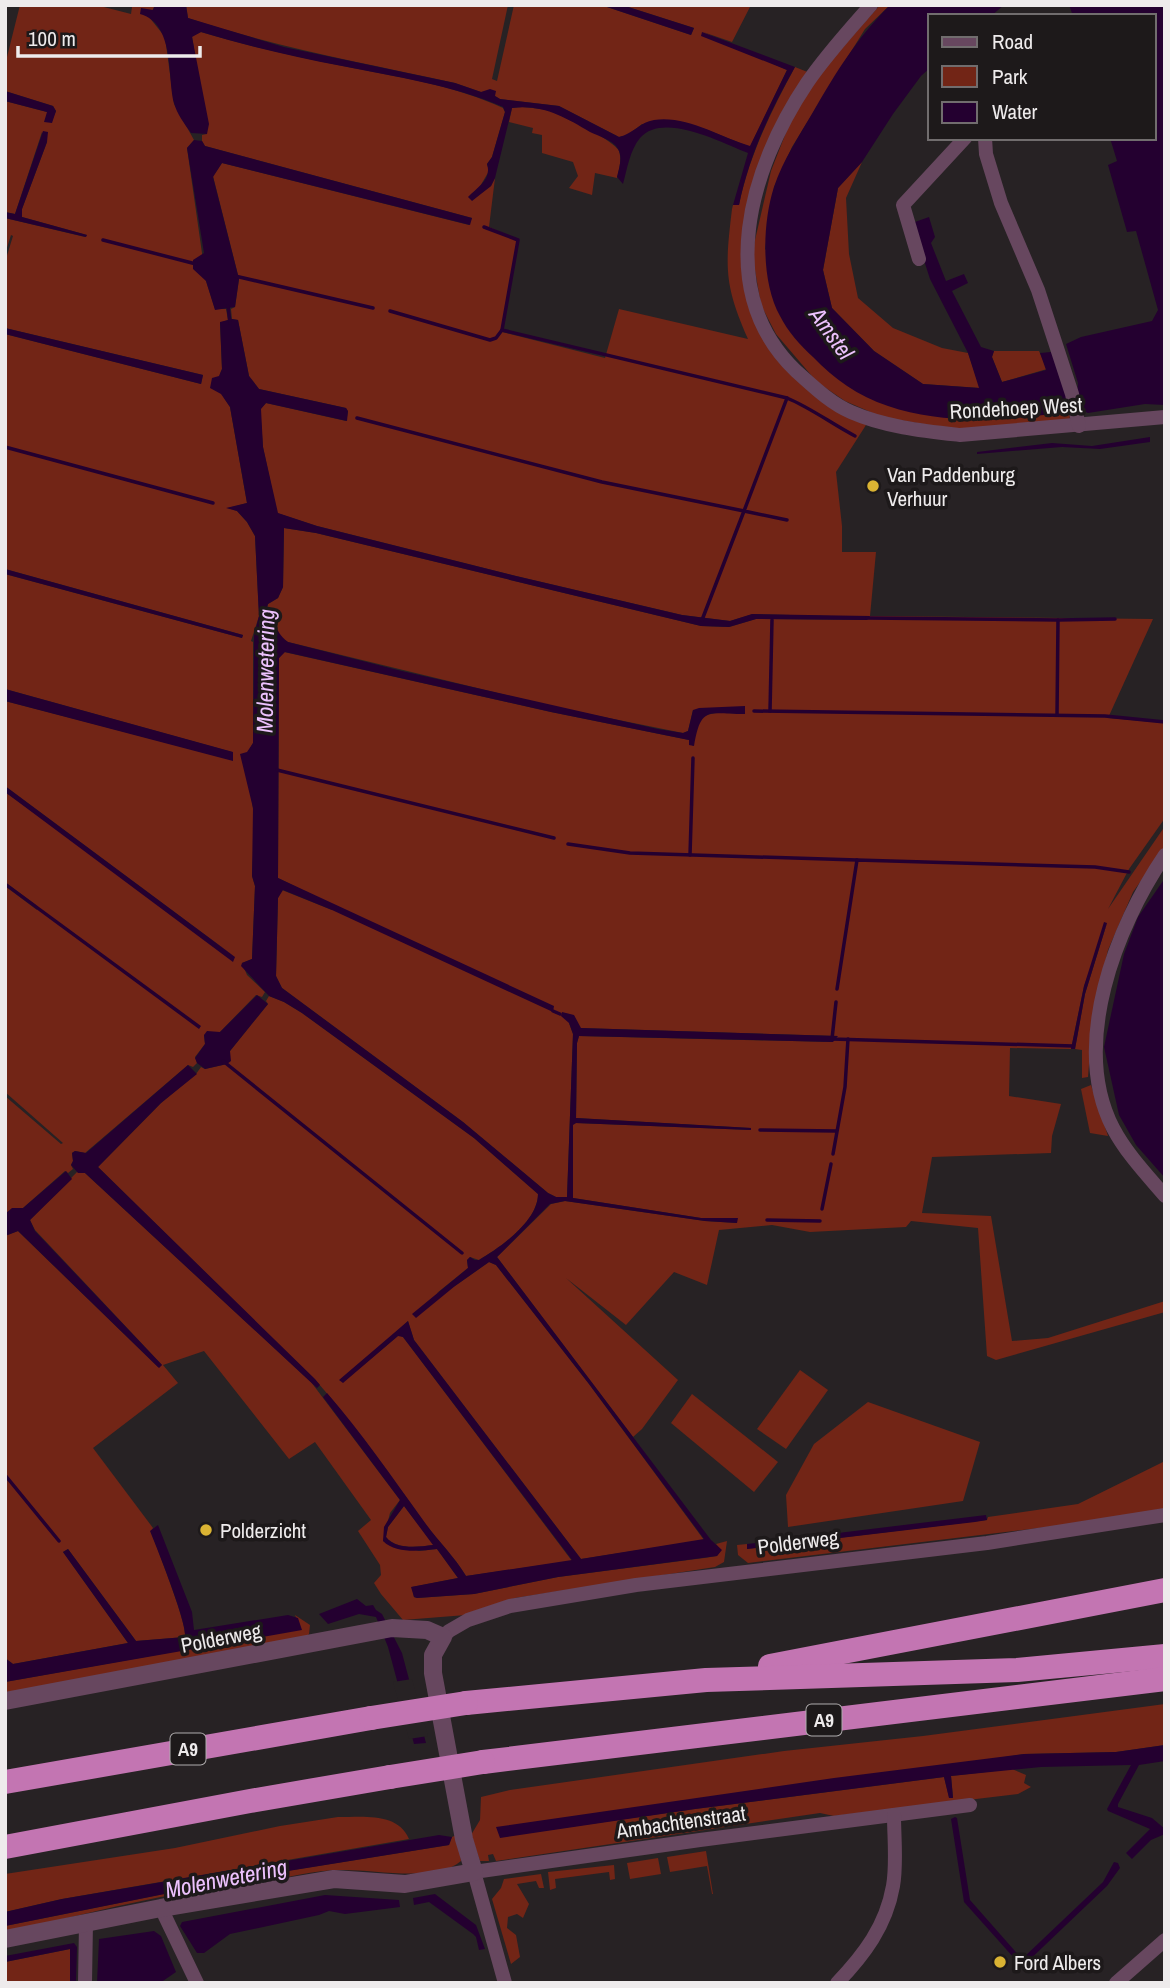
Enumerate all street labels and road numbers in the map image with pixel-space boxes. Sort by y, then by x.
street label: Rondehoep West [949,390,1083,426]
street label: Polderweg [756,1523,841,1561]
street label: Polderweg [178,1616,264,1660]
road number: A9 [806,1704,842,1736]
road number: A9 [170,1734,206,1764]
street label: Ambachtenstraat [614,1799,748,1846]

